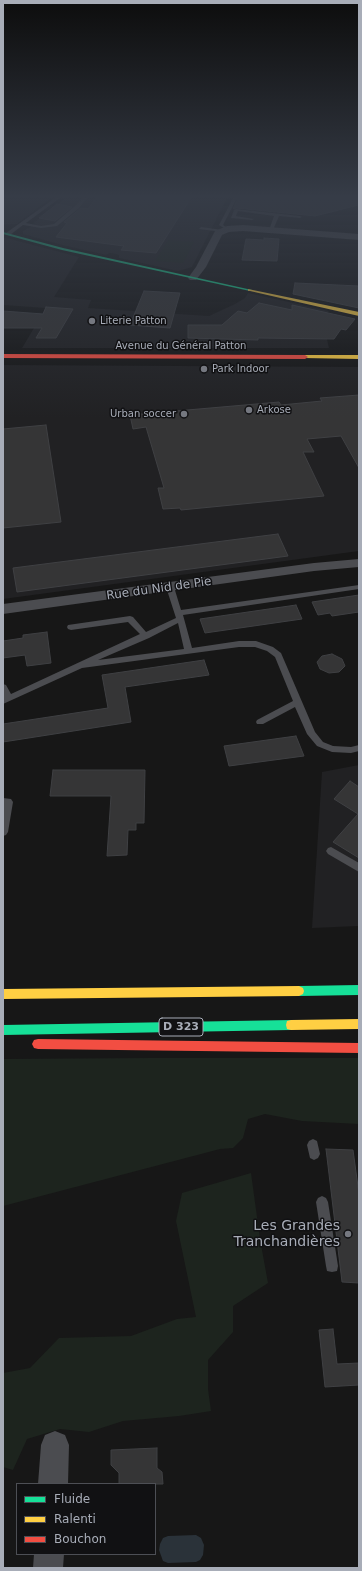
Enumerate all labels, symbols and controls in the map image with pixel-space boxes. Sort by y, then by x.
place label: Literie Patton [100,315,167,327]
marker: Literie Patton [87,316,97,326]
street label: Avenue du Général Patton [116,340,246,352]
place label: Park Indoor [212,363,269,375]
marker: Park Indoor [199,364,209,374]
place label: Arkose [257,404,291,416]
marker: Arkose [244,405,254,415]
place label: Urban soccer [110,408,176,420]
marker: Urban soccer [179,409,189,419]
street label: Rue du Nid de Pie [106,575,212,603]
road number: D 323 [159,1018,203,1036]
place label: Les Grandes Tranchandières [234,1218,340,1250]
marker: Les Grandes Tranchandières [343,1229,353,1239]
legend [16,1483,156,1555]
text: Fluide [54,1492,90,1506]
text: Ralenti [54,1512,96,1526]
text: Bouchon [54,1532,106,1546]

